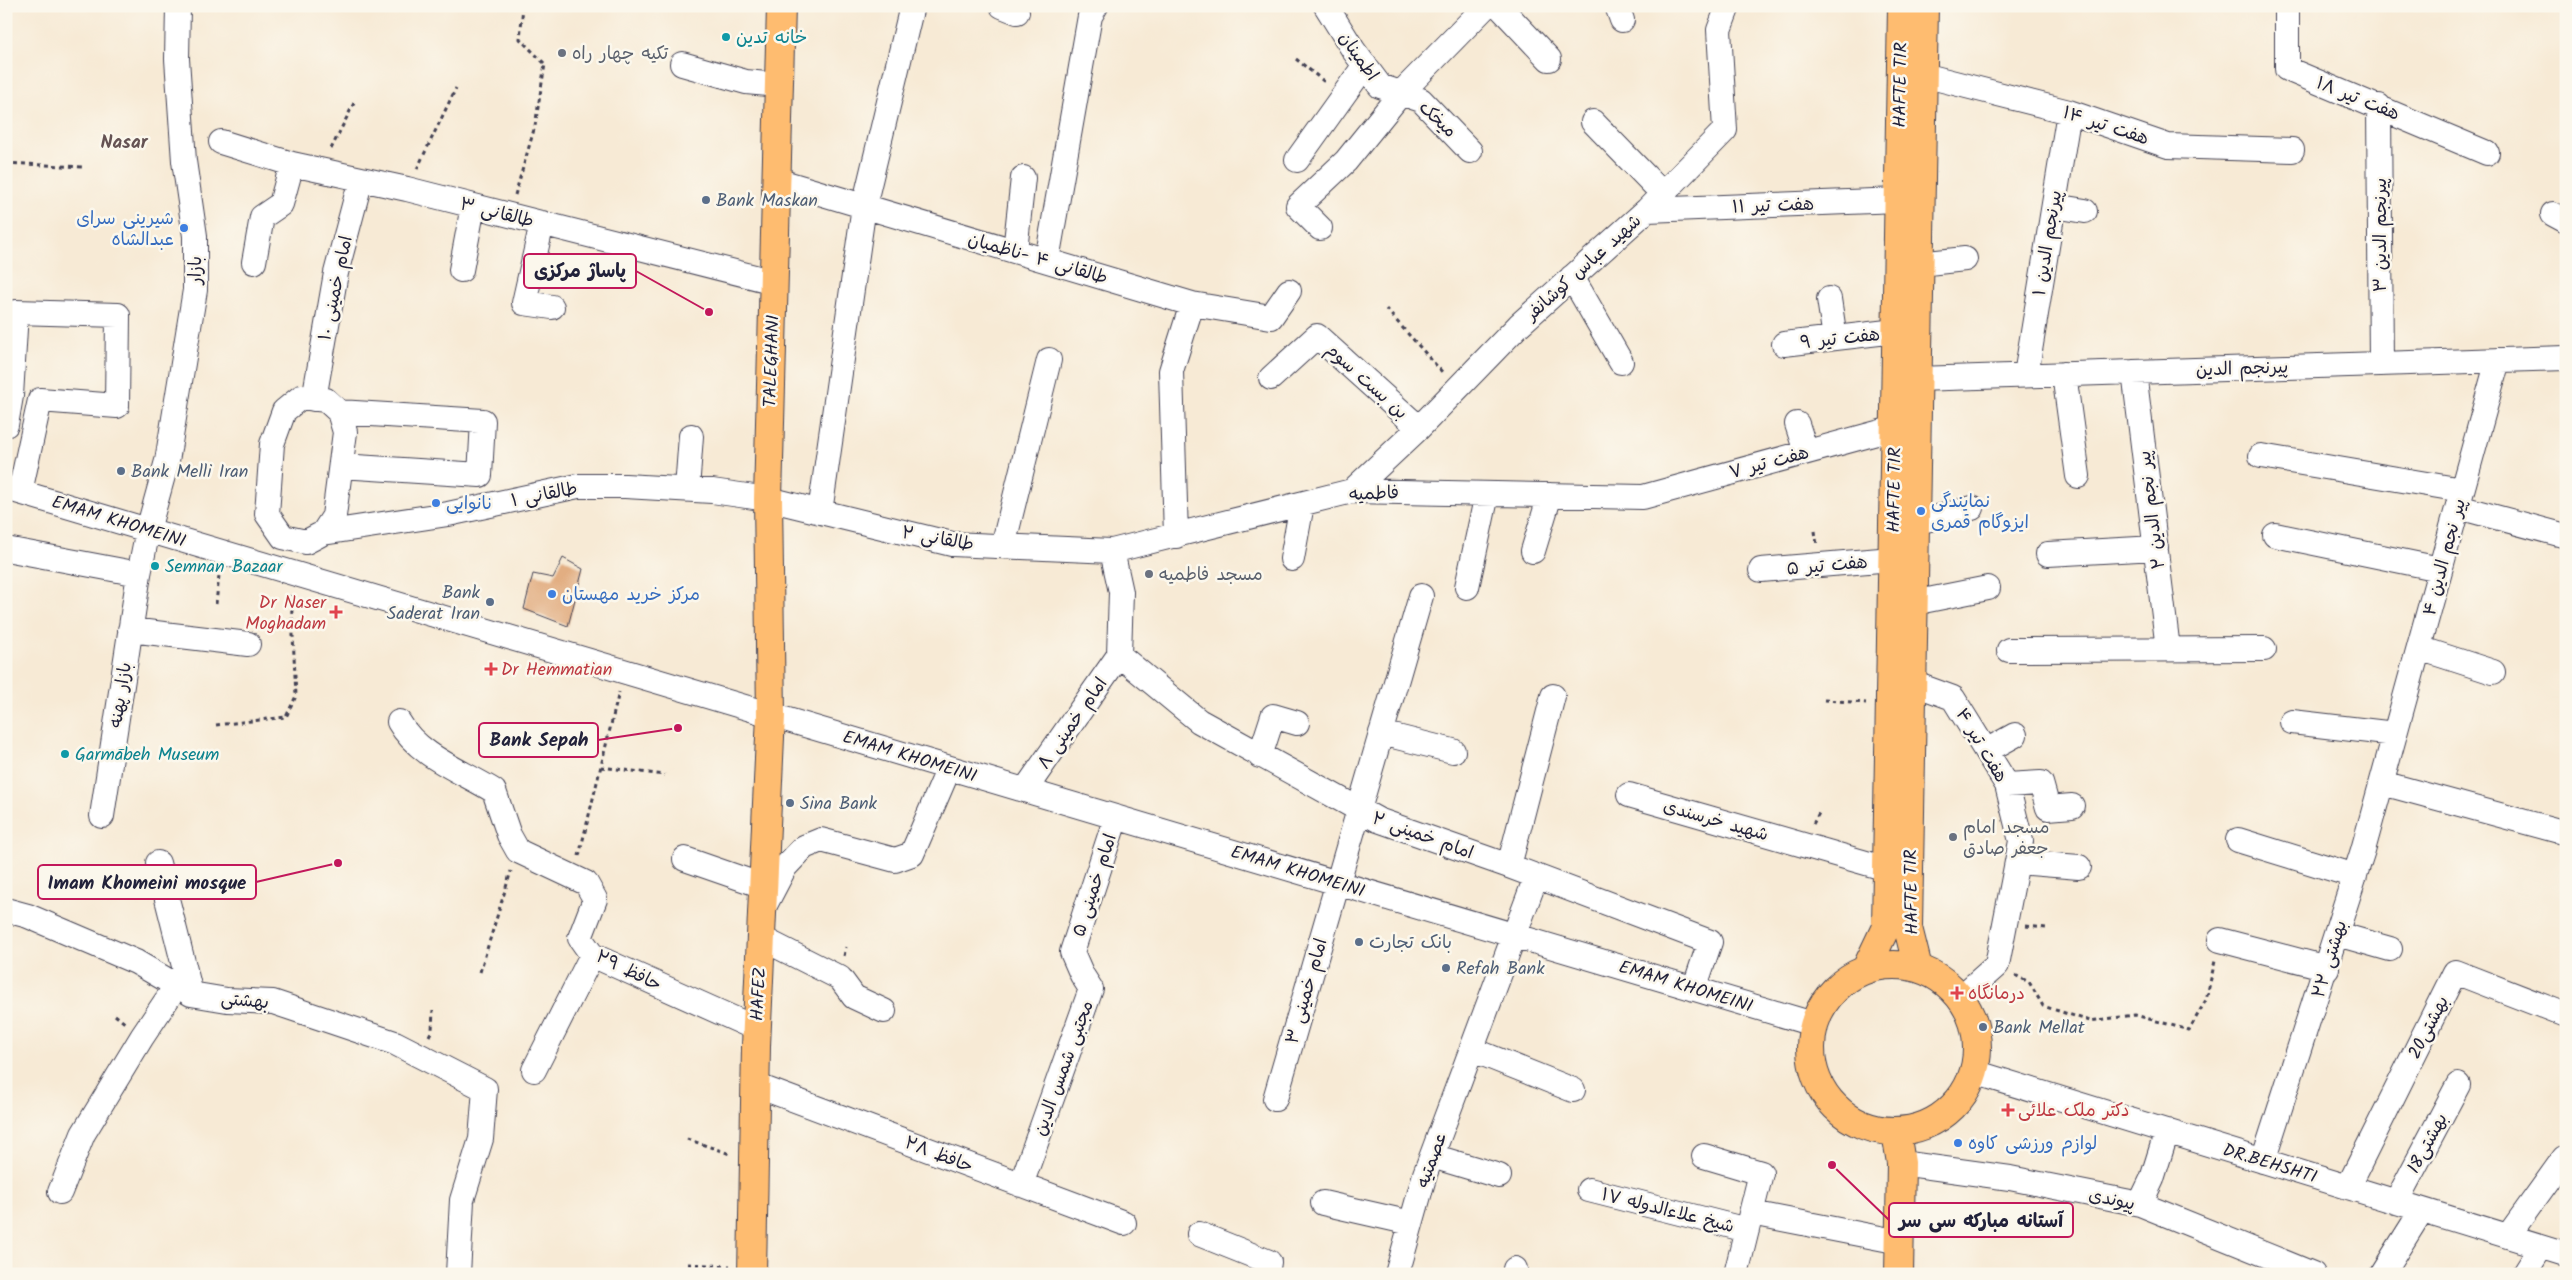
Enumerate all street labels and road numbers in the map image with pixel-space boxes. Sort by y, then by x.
street label: اطمینان [1330,26,1385,88]
street label: HAFTE TIR [1886,42,1917,128]
street label: هفت تیر ۱۸ [2311,69,2404,129]
street label: میخک [1411,95,1463,146]
street label: هفت تیر ۱۴ [2059,99,2152,154]
street label: پیرنجم الدین ۳ [2367,178,2396,292]
street label: پیرنجم الدین ۱ [2026,188,2071,298]
street label: طالقانی ۳ [457,190,537,237]
street label: هفت تیر ۱۱ [1732,191,1815,222]
street label: شهید عباس کوشانفر [1518,208,1649,330]
street label: طالقانی ۴ -ناظمیان [964,226,1111,293]
street label: امام خمینی ۱۰ [311,233,362,344]
street label: بازار [182,256,211,286]
street label: TALEGHANI [756,314,789,408]
street label: هفت تیر ۹ [1799,321,1882,358]
street label: بن بست سوم [1318,337,1414,427]
street label: پیرنجم الدین [2195,353,2289,386]
street label: هفت تیر ۷ [1726,439,1813,488]
street label: HAFTE TIR [1880,447,1911,533]
street label: پیر نجم الدین ۲ [2131,449,2174,571]
street label: طالقانی ۱ [509,475,580,516]
street label: فاطمیه [1348,479,1400,510]
street label: EMAM KHOMEINI [48,488,189,557]
street label: پیر نجم الدین ۴ [2416,495,2475,619]
street label: طالقانی ۲ [899,519,976,560]
street label: هفت تیر ۵ [1785,548,1869,584]
street label: بازار پهنه [102,660,141,730]
street label: امام خمینی ۸ [1031,672,1116,776]
street label: هفت تیر ۴ [1947,703,2014,789]
street label: EMAM KHOMEINI [839,723,980,792]
street label: شهید خرسندی [1660,793,1772,850]
street label: امام خمینی ۲ [1367,805,1477,868]
street label: امام خمینی ۵ [1065,830,1126,941]
street label: EMAM KHOMEINI [1227,838,1368,907]
street label: HAFTE TIR [1897,849,1928,935]
street label: بهشتی ۲۲ [2305,917,2356,1002]
street label: امام خمینی ۳ [1278,935,1336,1048]
street label: حافظ ۲۹ [590,943,666,1000]
street label: EMAM KHOMEINI [1615,953,1756,1022]
street label: HAFEZ [744,966,775,1022]
street label: بهشتی [220,985,270,1018]
street label: بهشتی20 [2401,991,2458,1064]
street label: مجتبی شمس الدین [1026,997,1102,1140]
street label: بهشتی18 [2400,1108,2456,1179]
street label: حافظ ۲۸ [900,1129,977,1182]
street label: عصمتیه [1409,1129,1456,1192]
street label: DR.BEHSHTI [2219,1136,2320,1193]
street label: شیخ علاءالدوله ۱۷ [1598,1181,1737,1242]
street label: پیوندی [2086,1181,2138,1220]

